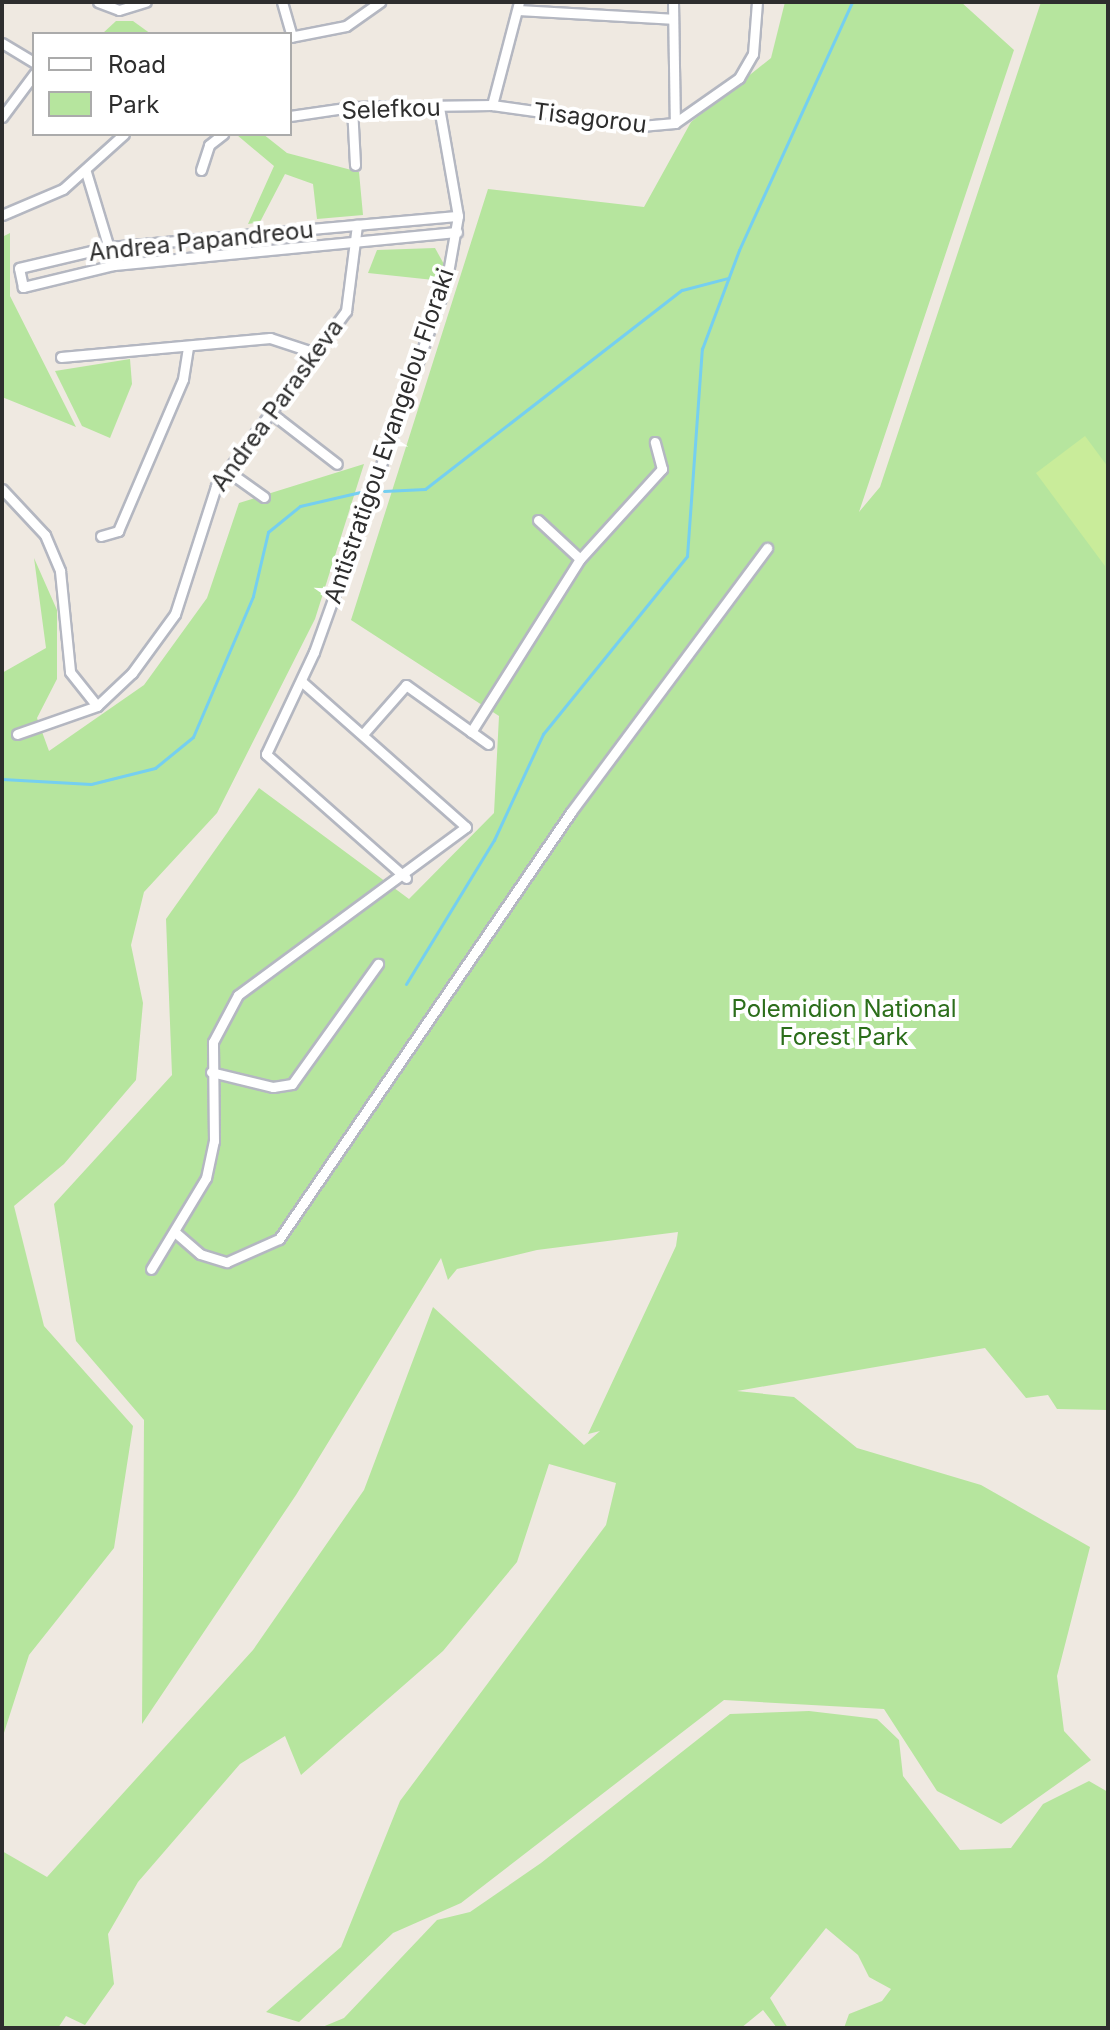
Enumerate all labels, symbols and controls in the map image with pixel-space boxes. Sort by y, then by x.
legend [32,32,292,136]
text: Road [108,50,166,79]
text: Park [108,90,159,119]
street label: Selefkou [341,93,441,125]
street label: Tisagorou [532,97,648,139]
street label: Andrea Papandreou [87,215,315,267]
street label: Antistratigou Evangelou Floraki [318,265,460,607]
street label: Andrea Paraskeva [205,313,349,497]
park label: Polemidion National Forest Park [731,995,957,1051]

